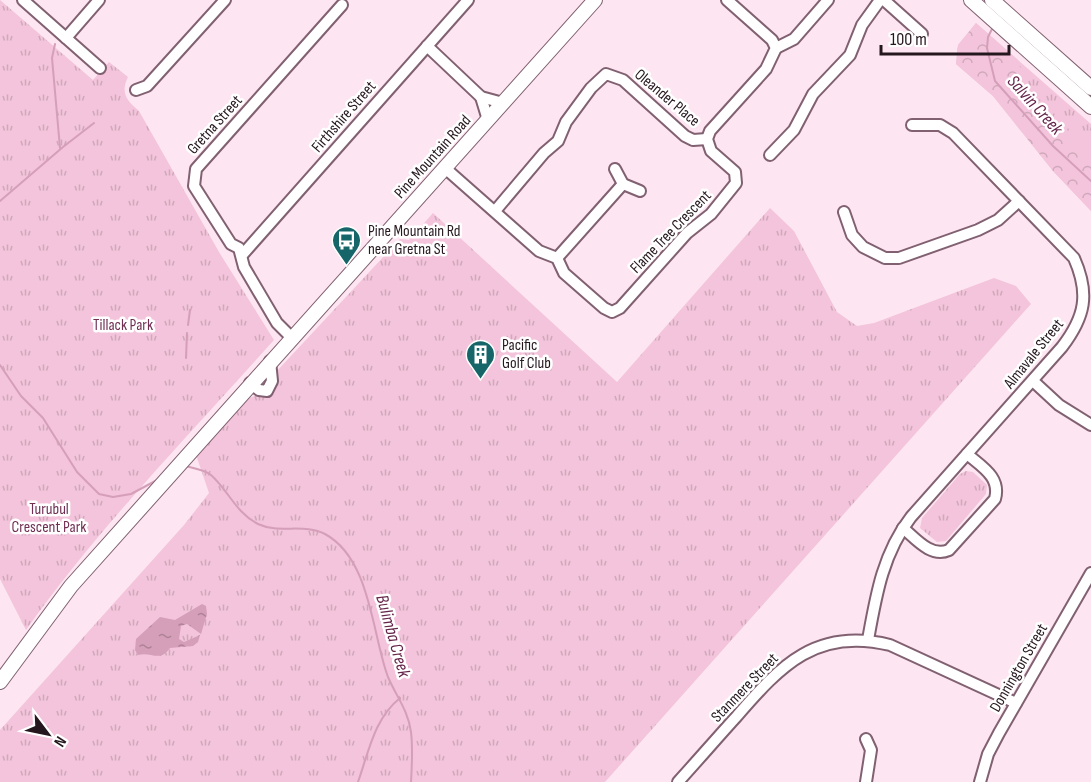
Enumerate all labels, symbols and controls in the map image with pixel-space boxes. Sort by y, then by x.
scale bar [881,18,1008,56]
text: 100 m [890,29,927,50]
street label: Oleander Place [631,65,703,131]
water label: Salvin Creek [1003,71,1068,140]
street label: Firthshire Street [308,77,380,157]
street label: Gretna Street [184,91,247,158]
street label: Pine Mountain Road [391,112,475,202]
street label: Flame Tree Crescent [627,186,716,278]
place label: Pine Mountain Rd near Gretna St [368,222,461,259]
bus stop icon: Pine Mountain Rd near Gretna St [331,224,363,266]
street label: Almavale Street [999,315,1068,393]
park label: Tillack Park [93,316,153,335]
place label: Pacific Golf Club [502,336,551,373]
building icon: Pacific Golf Club [465,338,497,380]
park label: Turubul Crescent Park [12,500,86,537]
water label: Bulimba Creek [371,592,415,681]
street label: Donnington Street [986,620,1052,716]
street label: Stanmere Street [707,650,783,726]
north arrow [18,704,78,764]
text: N [49,732,70,750]

